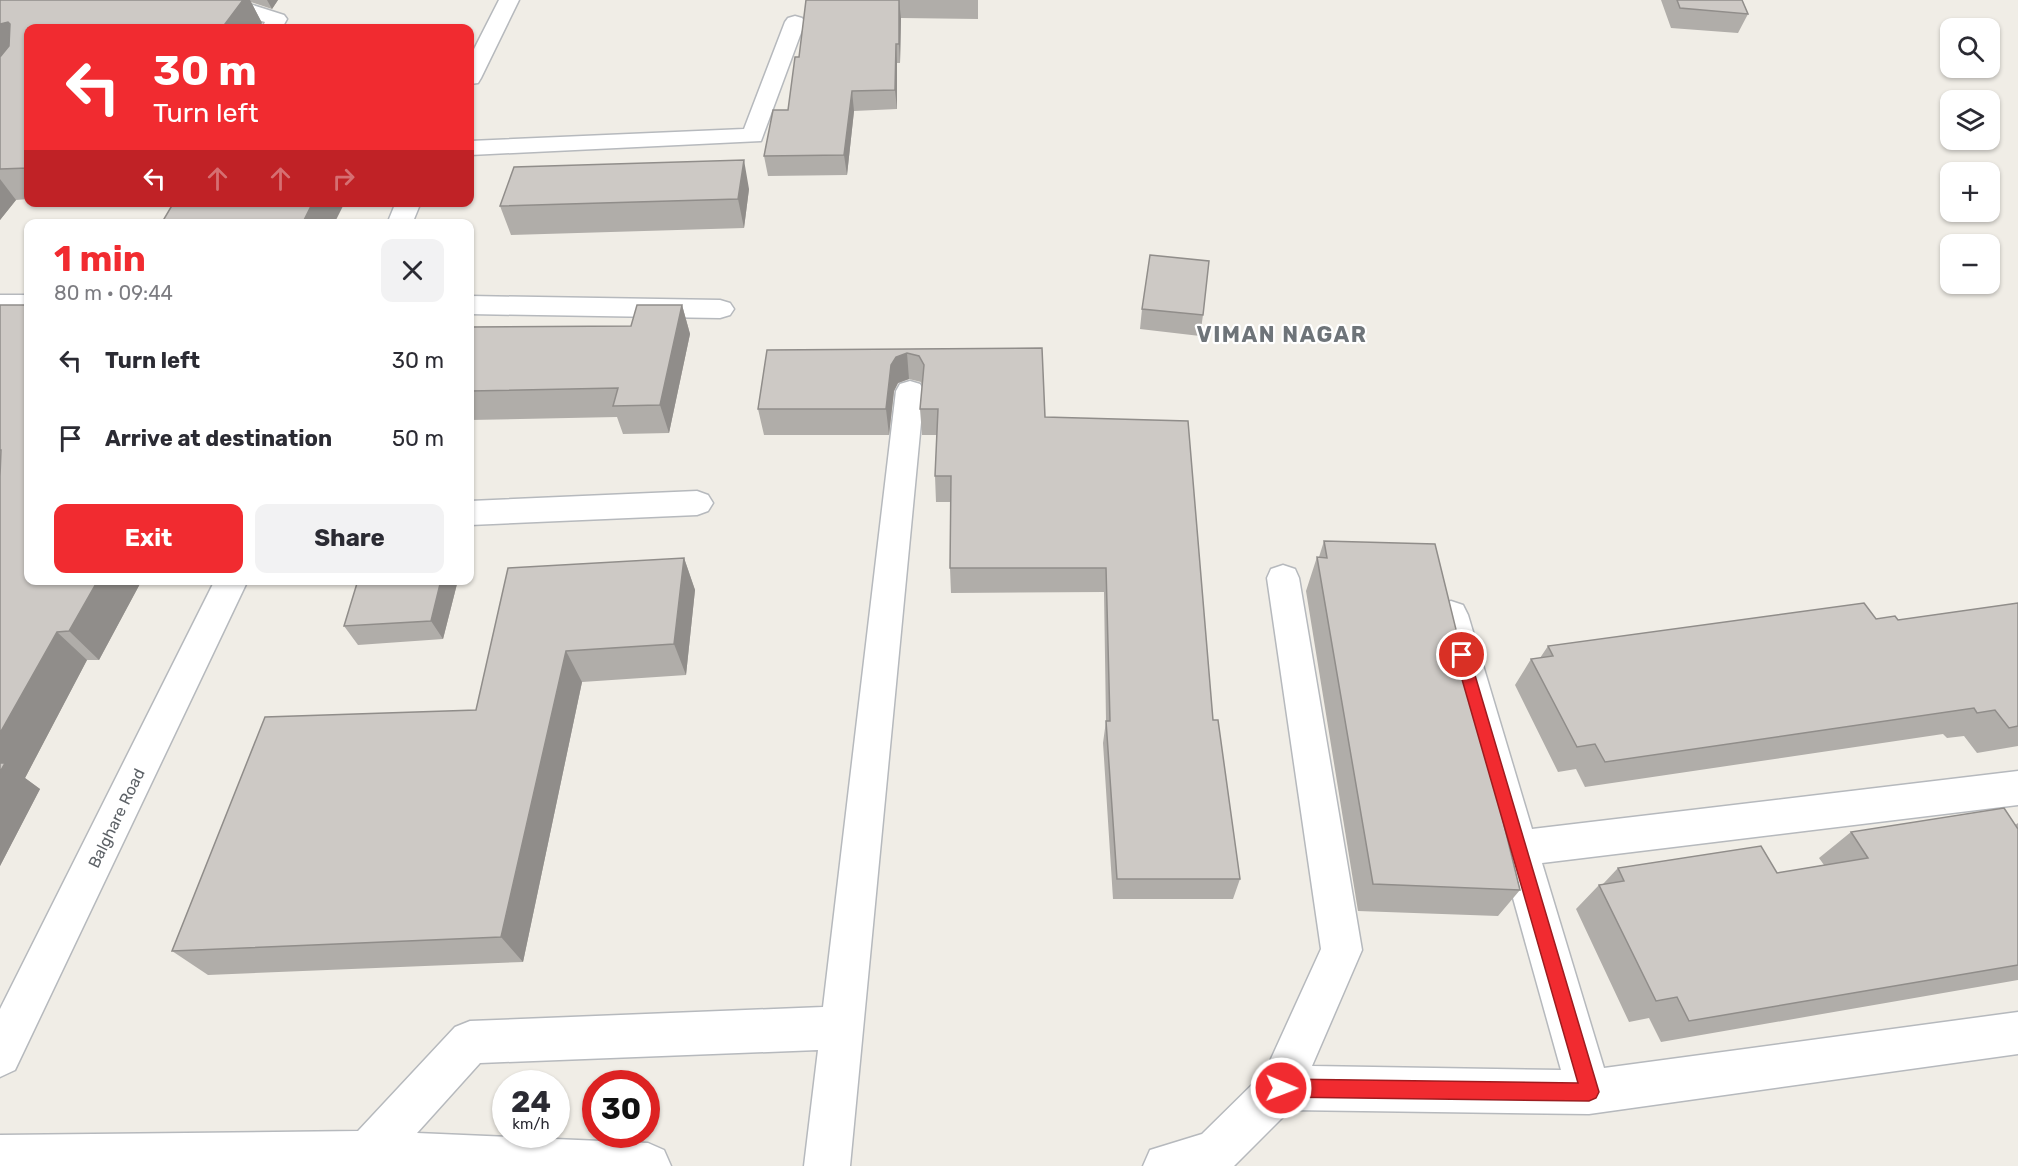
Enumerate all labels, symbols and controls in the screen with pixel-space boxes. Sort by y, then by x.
map controls [1940,18,2000,294]
button: search [1940,18,2000,78]
text: 30 m [153,46,257,96]
icon: left [54,48,132,126]
button: layers [1940,90,2000,150]
text: Turn left [153,97,258,129]
icon: left [138,162,171,195]
icon: ahead [201,162,234,195]
icon: ahead [264,162,297,195]
icon: right [327,162,360,195]
button: + [1940,162,2000,222]
button: − [1940,234,2000,294]
text: 1 min [54,237,146,280]
button: close [381,239,444,302]
text: 80 m · 09:44 [54,281,173,305]
district label: VIMAN NAGAR [1196,321,1368,348]
icon: left [54,344,87,377]
text: Turn left [105,347,200,374]
text: 30 m [392,347,444,374]
icon: arrive [54,422,87,455]
text: Arrive at destination [105,425,332,452]
text: 50 m [392,425,444,452]
button: Exit [54,504,243,573]
button: Share [255,504,444,573]
pin [1436,629,1487,680]
icon: arrive [1445,638,1478,671]
street label: Balghare Road [84,765,149,871]
position arrow [1249,1056,1313,1120]
speed limit sign: 30 [582,1070,660,1148]
text: 24 [511,1084,551,1120]
text: km/h [512,1115,550,1133]

